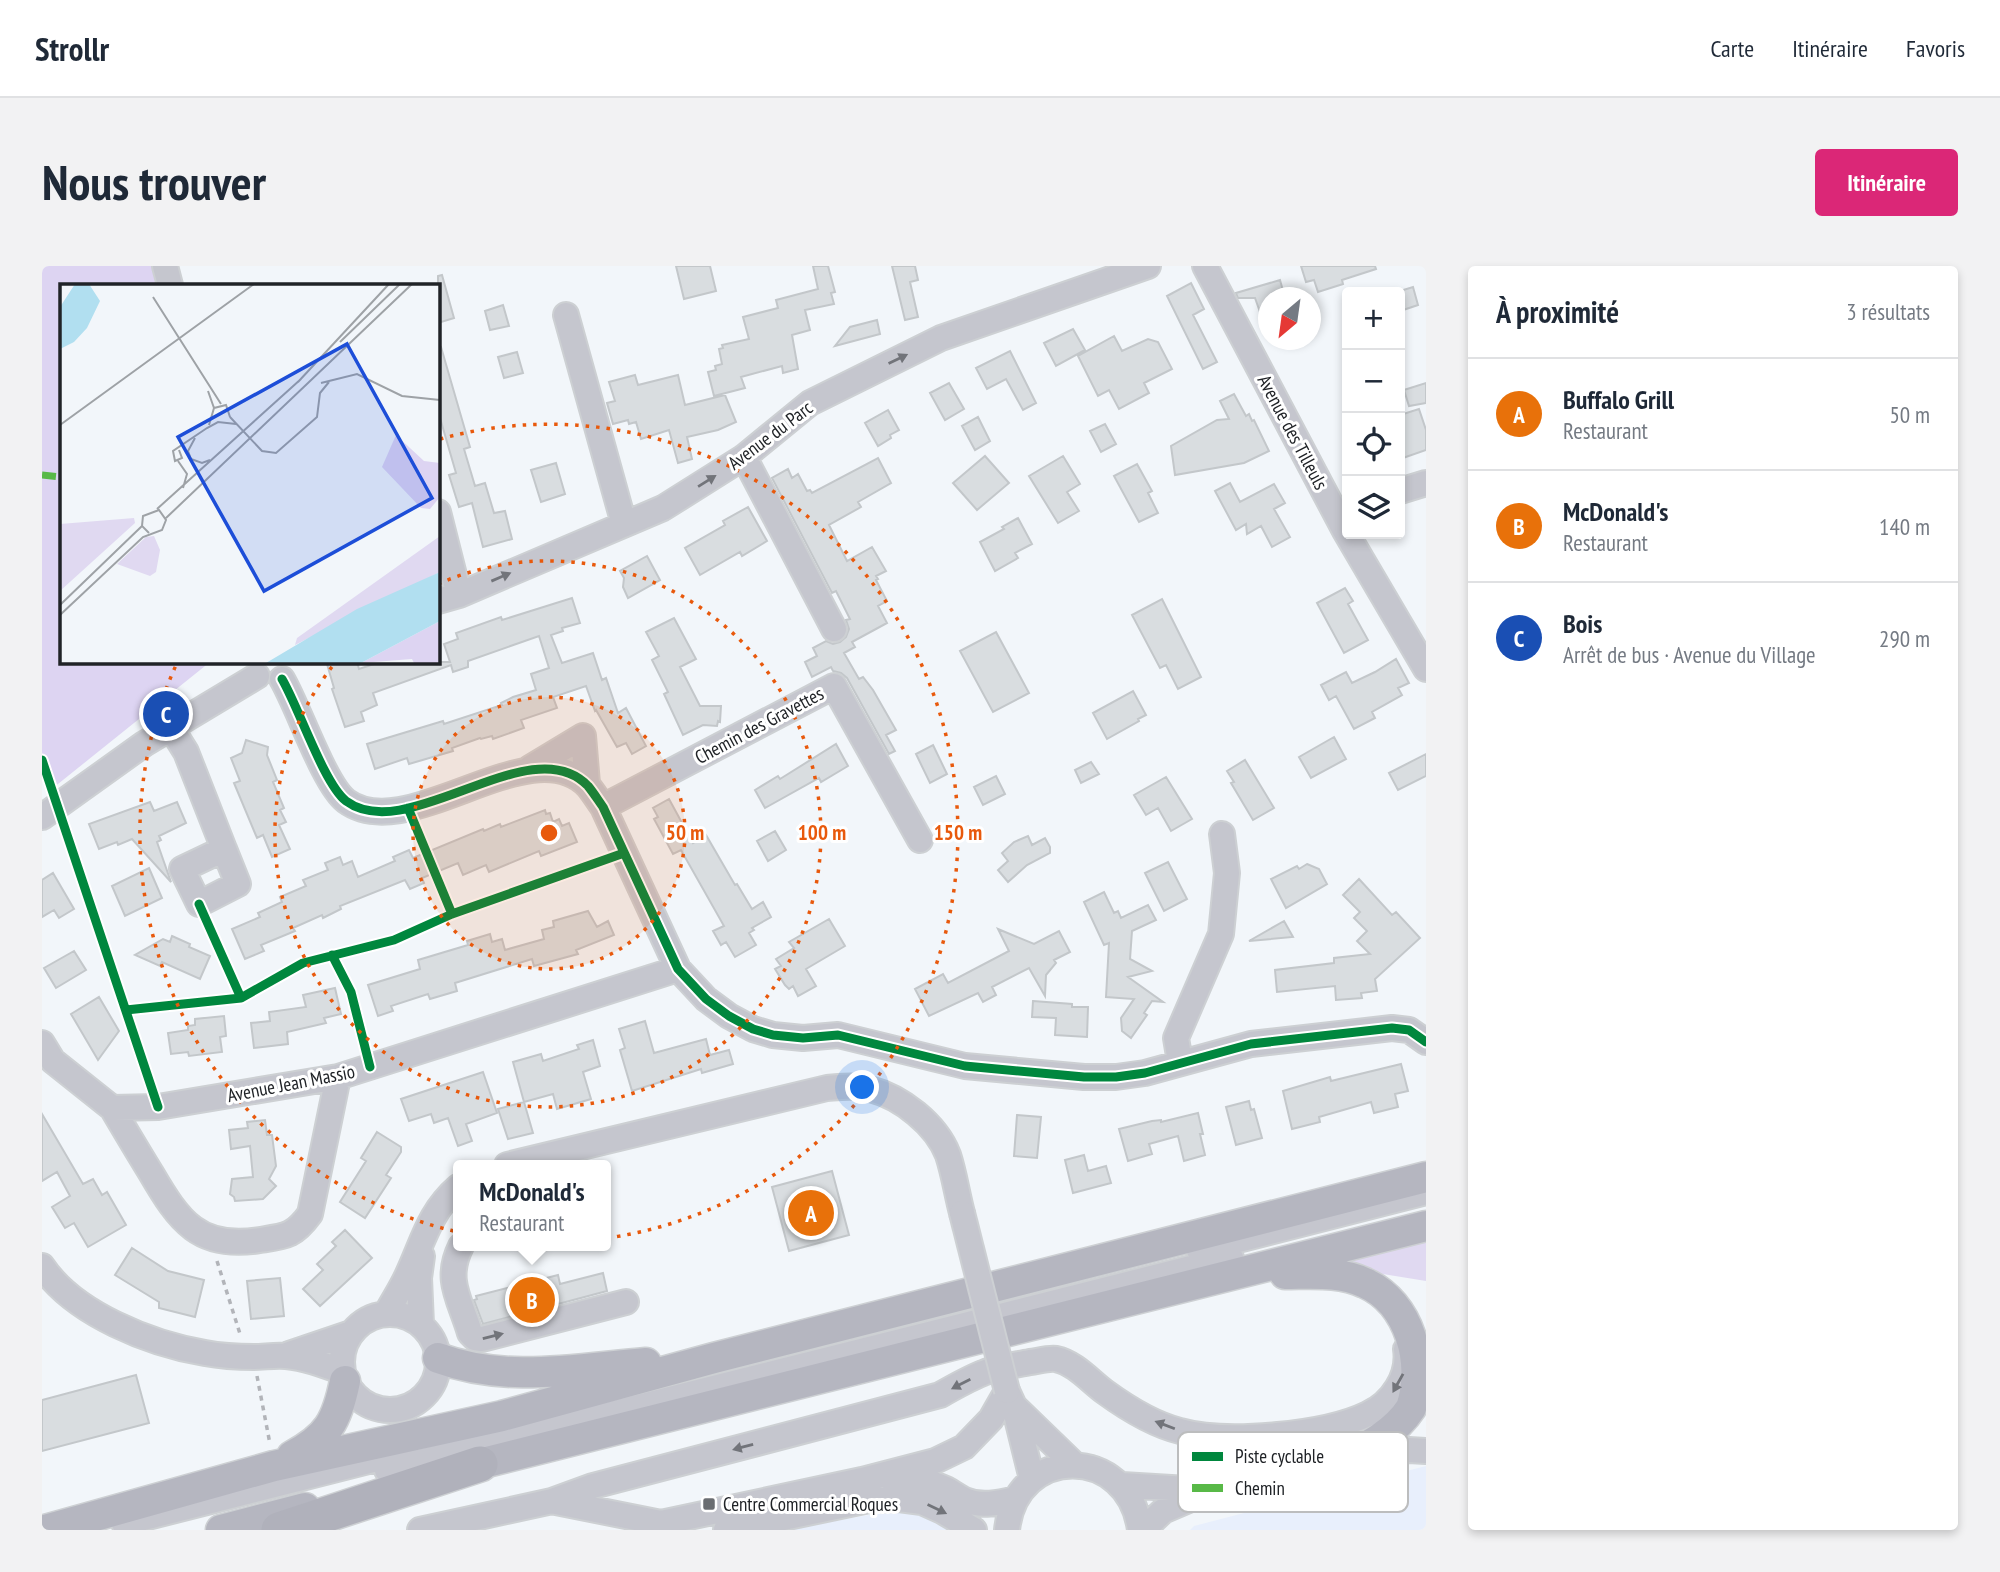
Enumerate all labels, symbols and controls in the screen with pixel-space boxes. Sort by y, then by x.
text: Strollr [35,27,109,70]
text: Carte [1710,33,1754,64]
text: Itinéraire [1792,33,1868,64]
text: Favoris [1906,33,1965,64]
button: Itinéraire [1815,149,1958,216]
text: Nous trouver [42,150,266,214]
inset map [60,284,439,663]
north arrow [1258,287,1321,350]
map controls [1342,287,1405,539]
button: + [1342,287,1405,350]
text: À proximité [1496,292,1619,331]
text: 3 résultats [1846,297,1930,326]
button: − [1342,350,1405,413]
one-way arrow [888,354,908,365]
street label: Avenue des Tilleuls [1253,371,1333,493]
text: Buffalo Grill [1563,383,1674,416]
street label: Avenue du Parc [723,395,817,475]
text: A [1513,400,1525,429]
text: 50 m [1889,400,1930,429]
button: locate [1342,413,1405,476]
text: Restaurant [1563,416,1648,445]
one-way arrow [697,474,716,487]
button: layers [1342,476,1405,539]
text: McDonald's [1563,495,1668,528]
text: B [1513,512,1525,541]
text: 140 m [1879,512,1930,541]
text: Restaurant [1563,528,1648,557]
one-way arrow [491,571,511,583]
text: Bois [1563,607,1602,640]
text: C [1514,624,1524,653]
text: 290 m [1879,624,1930,653]
text: Arrêt de bus · Avenue du Village [1563,640,1816,669]
street label: Chemin des Gravettes [691,681,827,769]
pin: C [143,688,189,740]
text: 50 m [666,819,704,846]
text: 100 m [798,819,846,846]
text: 150 m [934,819,982,846]
centre of rings [537,821,561,845]
street label: Avenue Jean Massio [225,1059,357,1107]
your location [845,1070,879,1104]
popup [453,1160,611,1251]
text: McDonald's [479,1175,585,1208]
pin: A [788,1187,834,1239]
text: Restaurant [479,1208,564,1237]
pin: B [509,1274,555,1326]
one-way arrow [482,1330,504,1341]
one-way arrow [1393,1374,1405,1394]
one-way arrow [951,1379,971,1390]
one-way arrow [1154,1420,1175,1431]
legend [1178,1432,1408,1512]
one-way arrow [732,1442,754,1453]
text: Piste cyclable [1235,1444,1324,1468]
text: Chemin [1235,1476,1285,1500]
place label: Centre Commercial Roques [723,1492,898,1516]
marker: Centre Commercial Roques [701,1496,717,1512]
one-way arrow [927,1503,947,1514]

